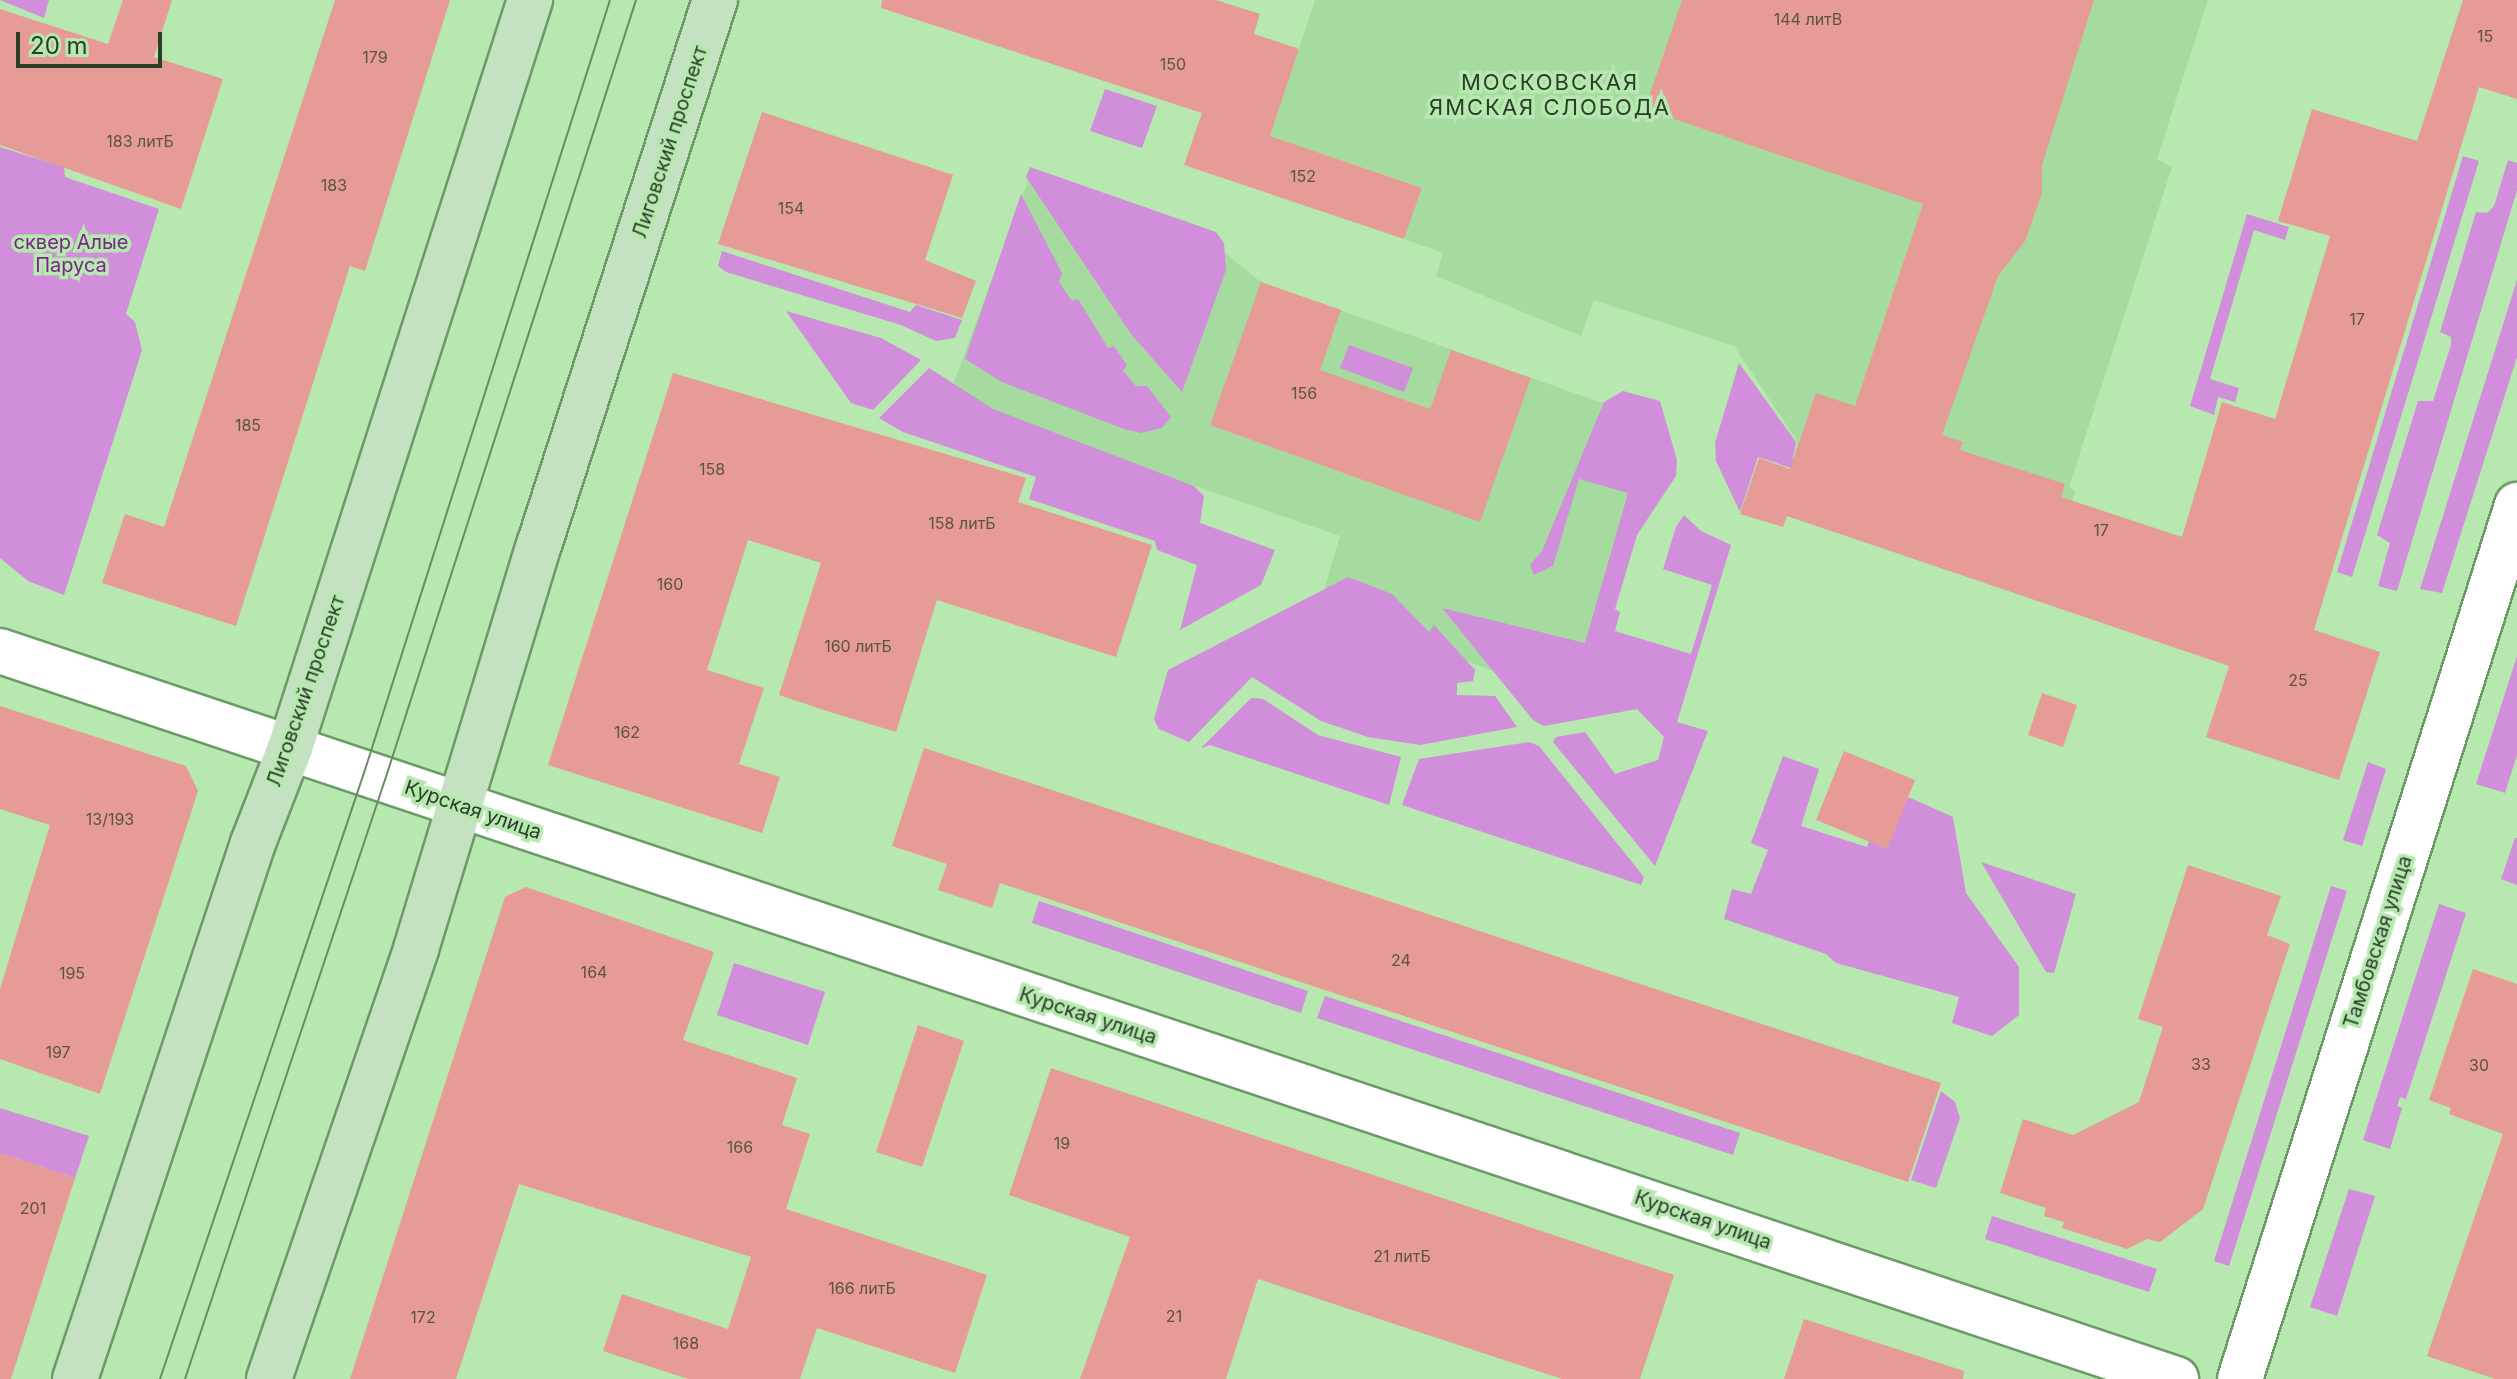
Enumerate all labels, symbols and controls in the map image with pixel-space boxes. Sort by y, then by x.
house number: 144 литВ [1774,9,1842,29]
scale bar [20,16,166,66]
house number: 15 [2477,26,2493,46]
text: 20 m [30,31,88,60]
street label: Лиговский проспект [628,43,712,241]
house number: 179 [362,47,388,67]
house number: 150 [1160,54,1186,74]
district label: МОСКОВСКАЯ ЯМСКАЯ СЛОБОДА [1429,69,1671,120]
house number: 183 литБ [106,131,174,151]
house number: 152 [1290,166,1316,186]
house number: 183 [321,175,347,195]
house number: 154 [778,198,804,218]
park label: сквер Алые Паруса [14,230,128,277]
house number: 17 [2349,309,2365,329]
house number: 156 [1291,383,1317,403]
house number: 185 [235,415,261,435]
house number: 158 [699,459,725,479]
house number: 158 литБ [928,513,996,533]
house number: 17 [2093,520,2109,540]
house number: 160 [657,574,683,594]
street label: Лиговский проспект [262,592,350,790]
house number: 160 литБ [824,636,892,656]
house number: 25 [2288,670,2308,690]
house number: 162 [614,722,640,742]
street label: Курская улица [401,775,545,845]
house number: 13/193 [86,809,134,829]
street label: Тамбовская улица [2339,853,2417,1031]
house number: 24 [1391,950,1411,970]
house number: 164 [581,962,607,982]
house number: 195 [59,963,85,983]
street label: Курская улица [1016,982,1160,1050]
house number: 197 [45,1042,71,1062]
house number: 33 [2191,1054,2211,1074]
house number: 30 [2469,1055,2489,1075]
house number: 19 [1054,1133,1070,1153]
house number: 166 [727,1137,753,1157]
street label: Курская улица [1631,1185,1775,1255]
house number: 201 [20,1198,46,1218]
house number: 21 литБ [1373,1246,1431,1266]
house number: 166 литБ [828,1278,896,1298]
house number: 21 [1166,1306,1182,1326]
house number: 172 [410,1307,436,1327]
house number: 168 [673,1333,699,1353]

